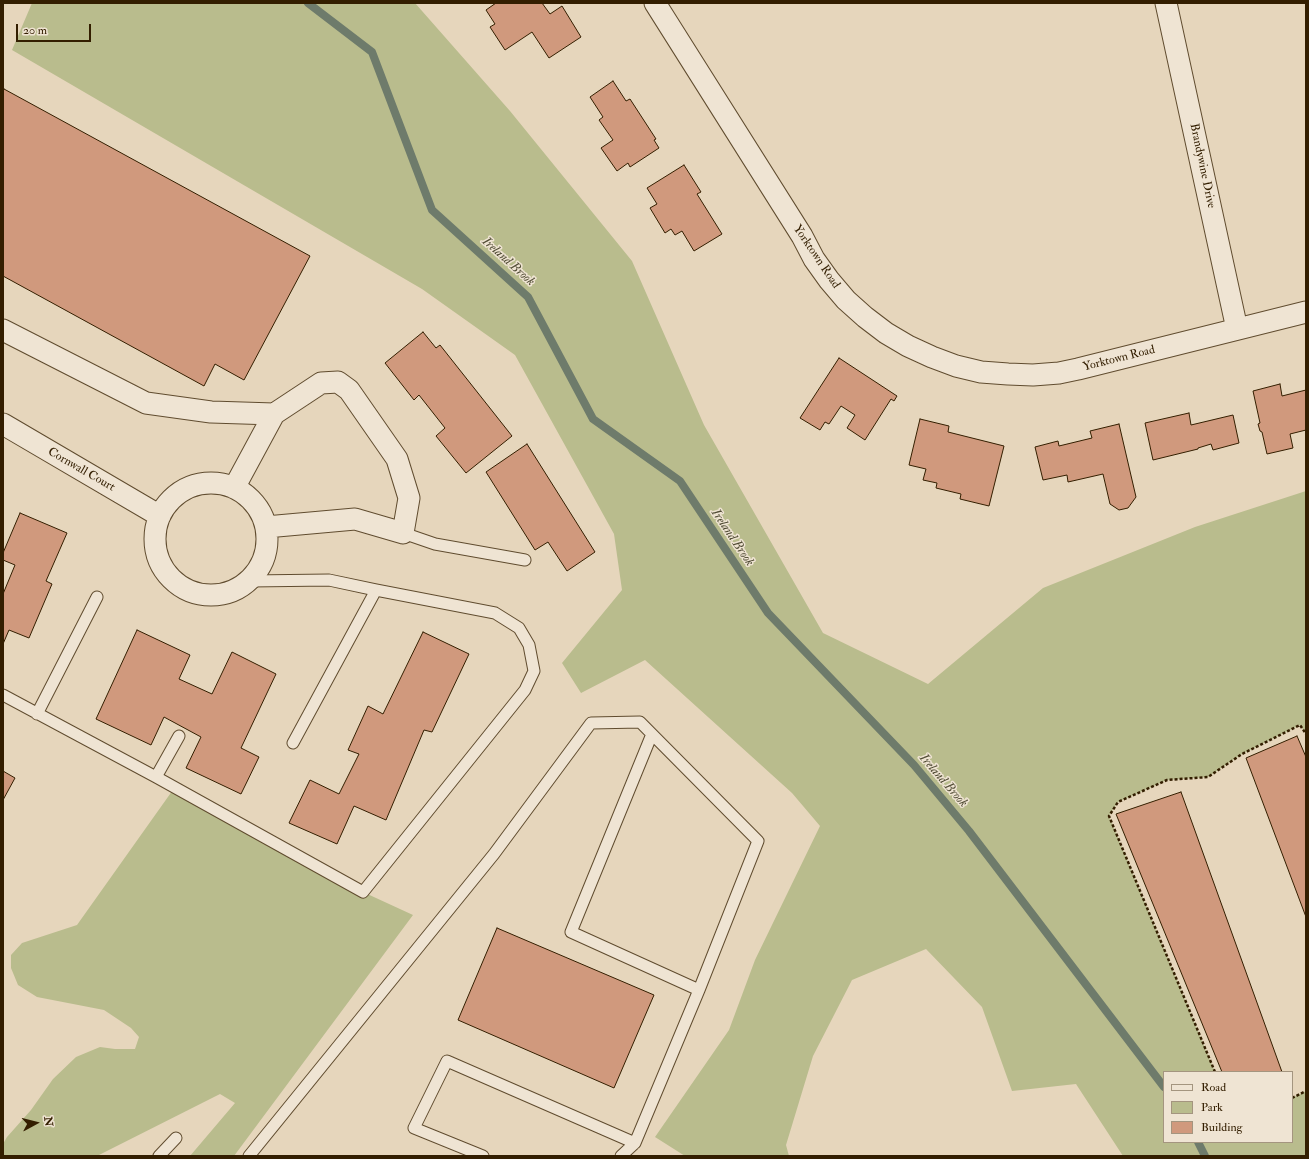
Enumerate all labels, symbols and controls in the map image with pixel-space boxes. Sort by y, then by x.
scale bar [18,16,93,42]
text: 20 m [23,23,47,38]
street label: Brandywine Drive [1186,122,1218,210]
street label: Yorktown Road [789,222,843,292]
water label: Ireland Brook [478,234,538,290]
street label: Yorktown Road [1082,343,1156,375]
street label: Cornwall Court [45,445,117,495]
water label: Ireland Brook [707,506,757,570]
water label: Ireland Brook [916,751,970,811]
legend [1163,1071,1293,1143]
text: Road [1201,1080,1226,1095]
text: Park [1201,1100,1223,1115]
north arrow [16,1103,56,1143]
text: N [41,1116,55,1127]
text: Building [1201,1120,1242,1135]

